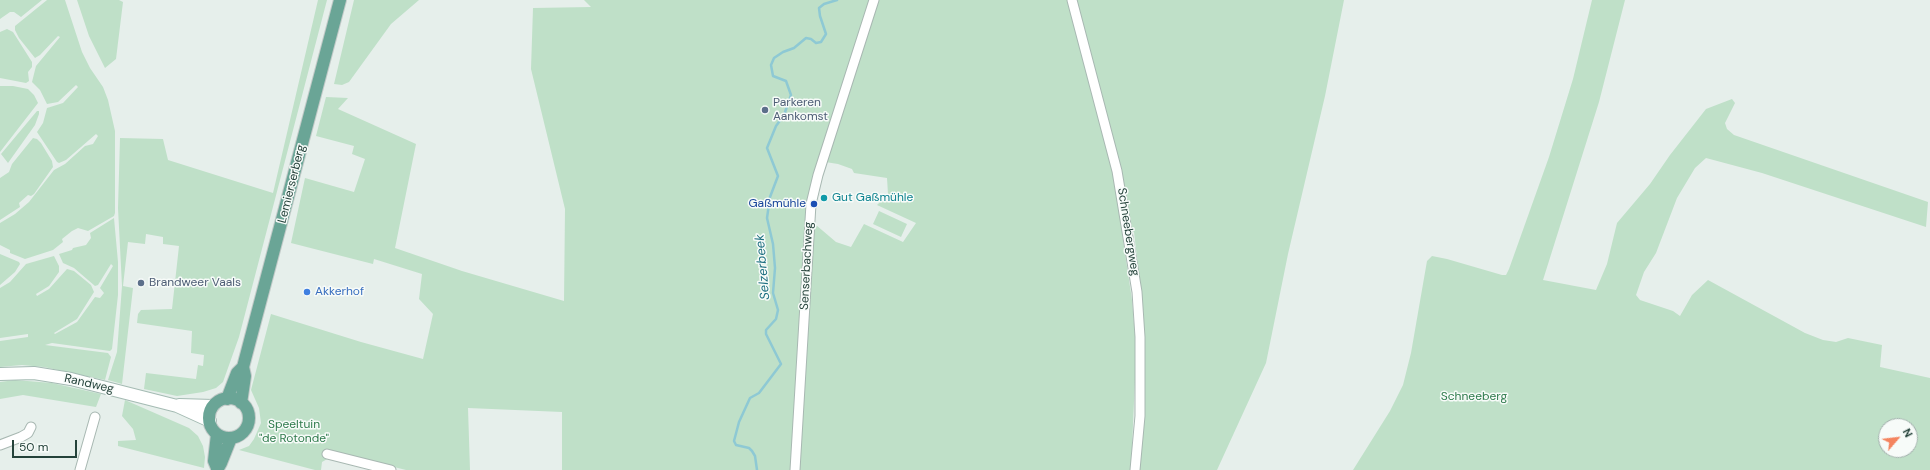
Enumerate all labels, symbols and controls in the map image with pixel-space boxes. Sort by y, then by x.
place label: Parkeren Aankomst [773,96,828,124]
marker: Parkeren Aankomst [760,105,770,115]
street label: Lemierserberg [275,143,309,225]
street label: Schneebergweg [1114,187,1142,277]
place label: Gut Gaßmühle [832,191,913,205]
marker: Gut Gaßmühle [819,193,829,203]
place label: Gaßmühle [749,197,806,211]
marker: Gaßmühle [809,199,819,209]
street label: Senserbachweg [798,222,816,310]
water label: Selzerbeek [752,234,774,300]
place label: Brandweer Vaals [149,276,241,290]
marker: Brandweer Vaals [136,278,146,288]
place label: Akkerhof [315,285,364,299]
marker: Akkerhof [302,287,312,297]
street label: Randweg [63,371,115,397]
park label: Schneeberg [1441,390,1507,404]
park label: Speeltuin "de Rotonde" [259,418,329,446]
north arrow [1878,418,1918,458]
text: N [1900,426,1916,440]
scale bar [14,432,79,458]
text: 50 m [19,439,48,455]

